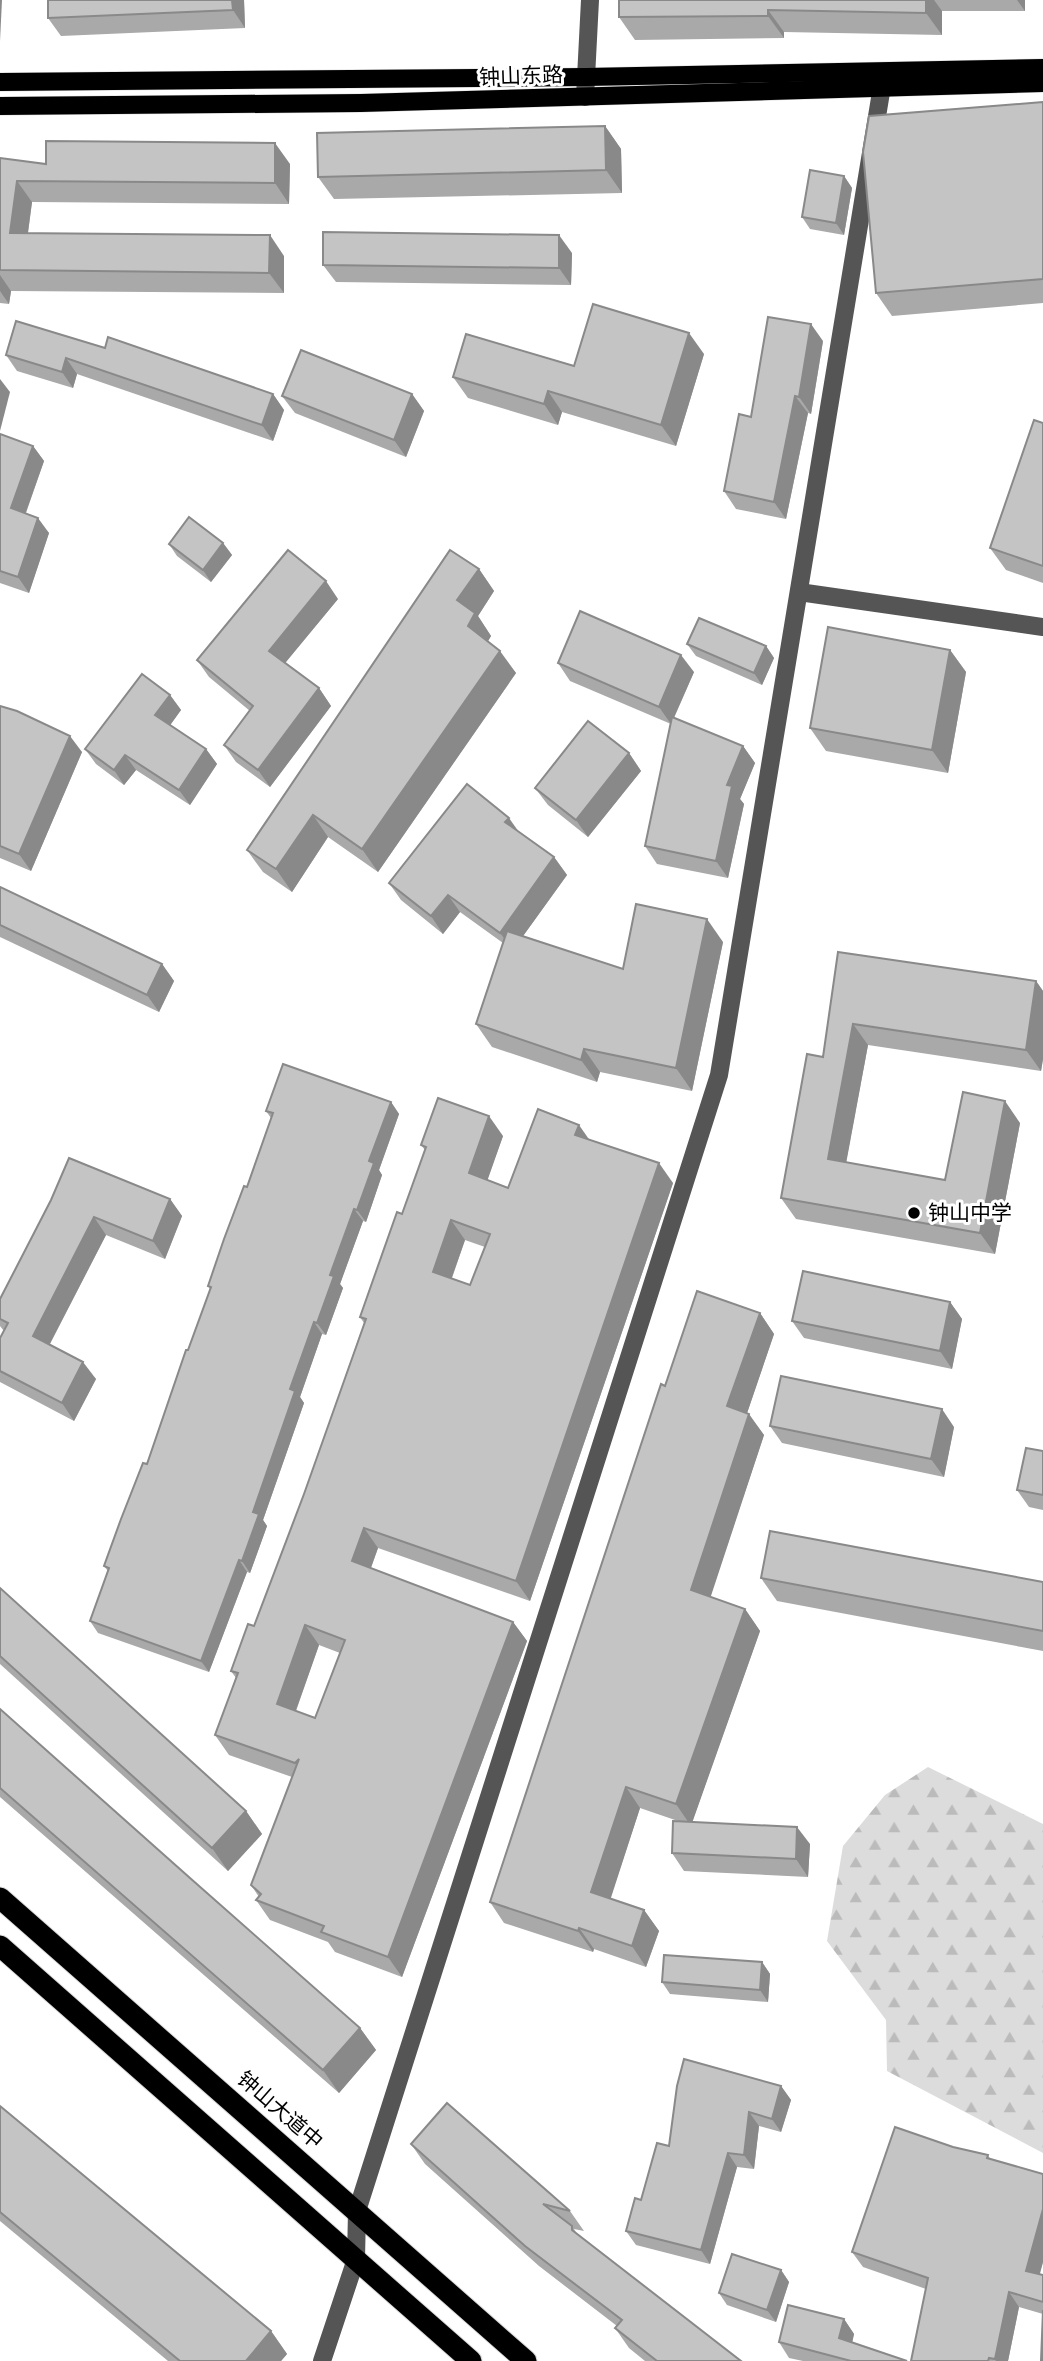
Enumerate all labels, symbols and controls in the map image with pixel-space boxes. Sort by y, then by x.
street label: 钟山东路 [479,61,563,90]
place label: 钟山中学 [928,1199,1012,1226]
marker: 钟山中学 [906,1205,922,1221]
street label: 钟山大道中 [232,2065,329,2154]

